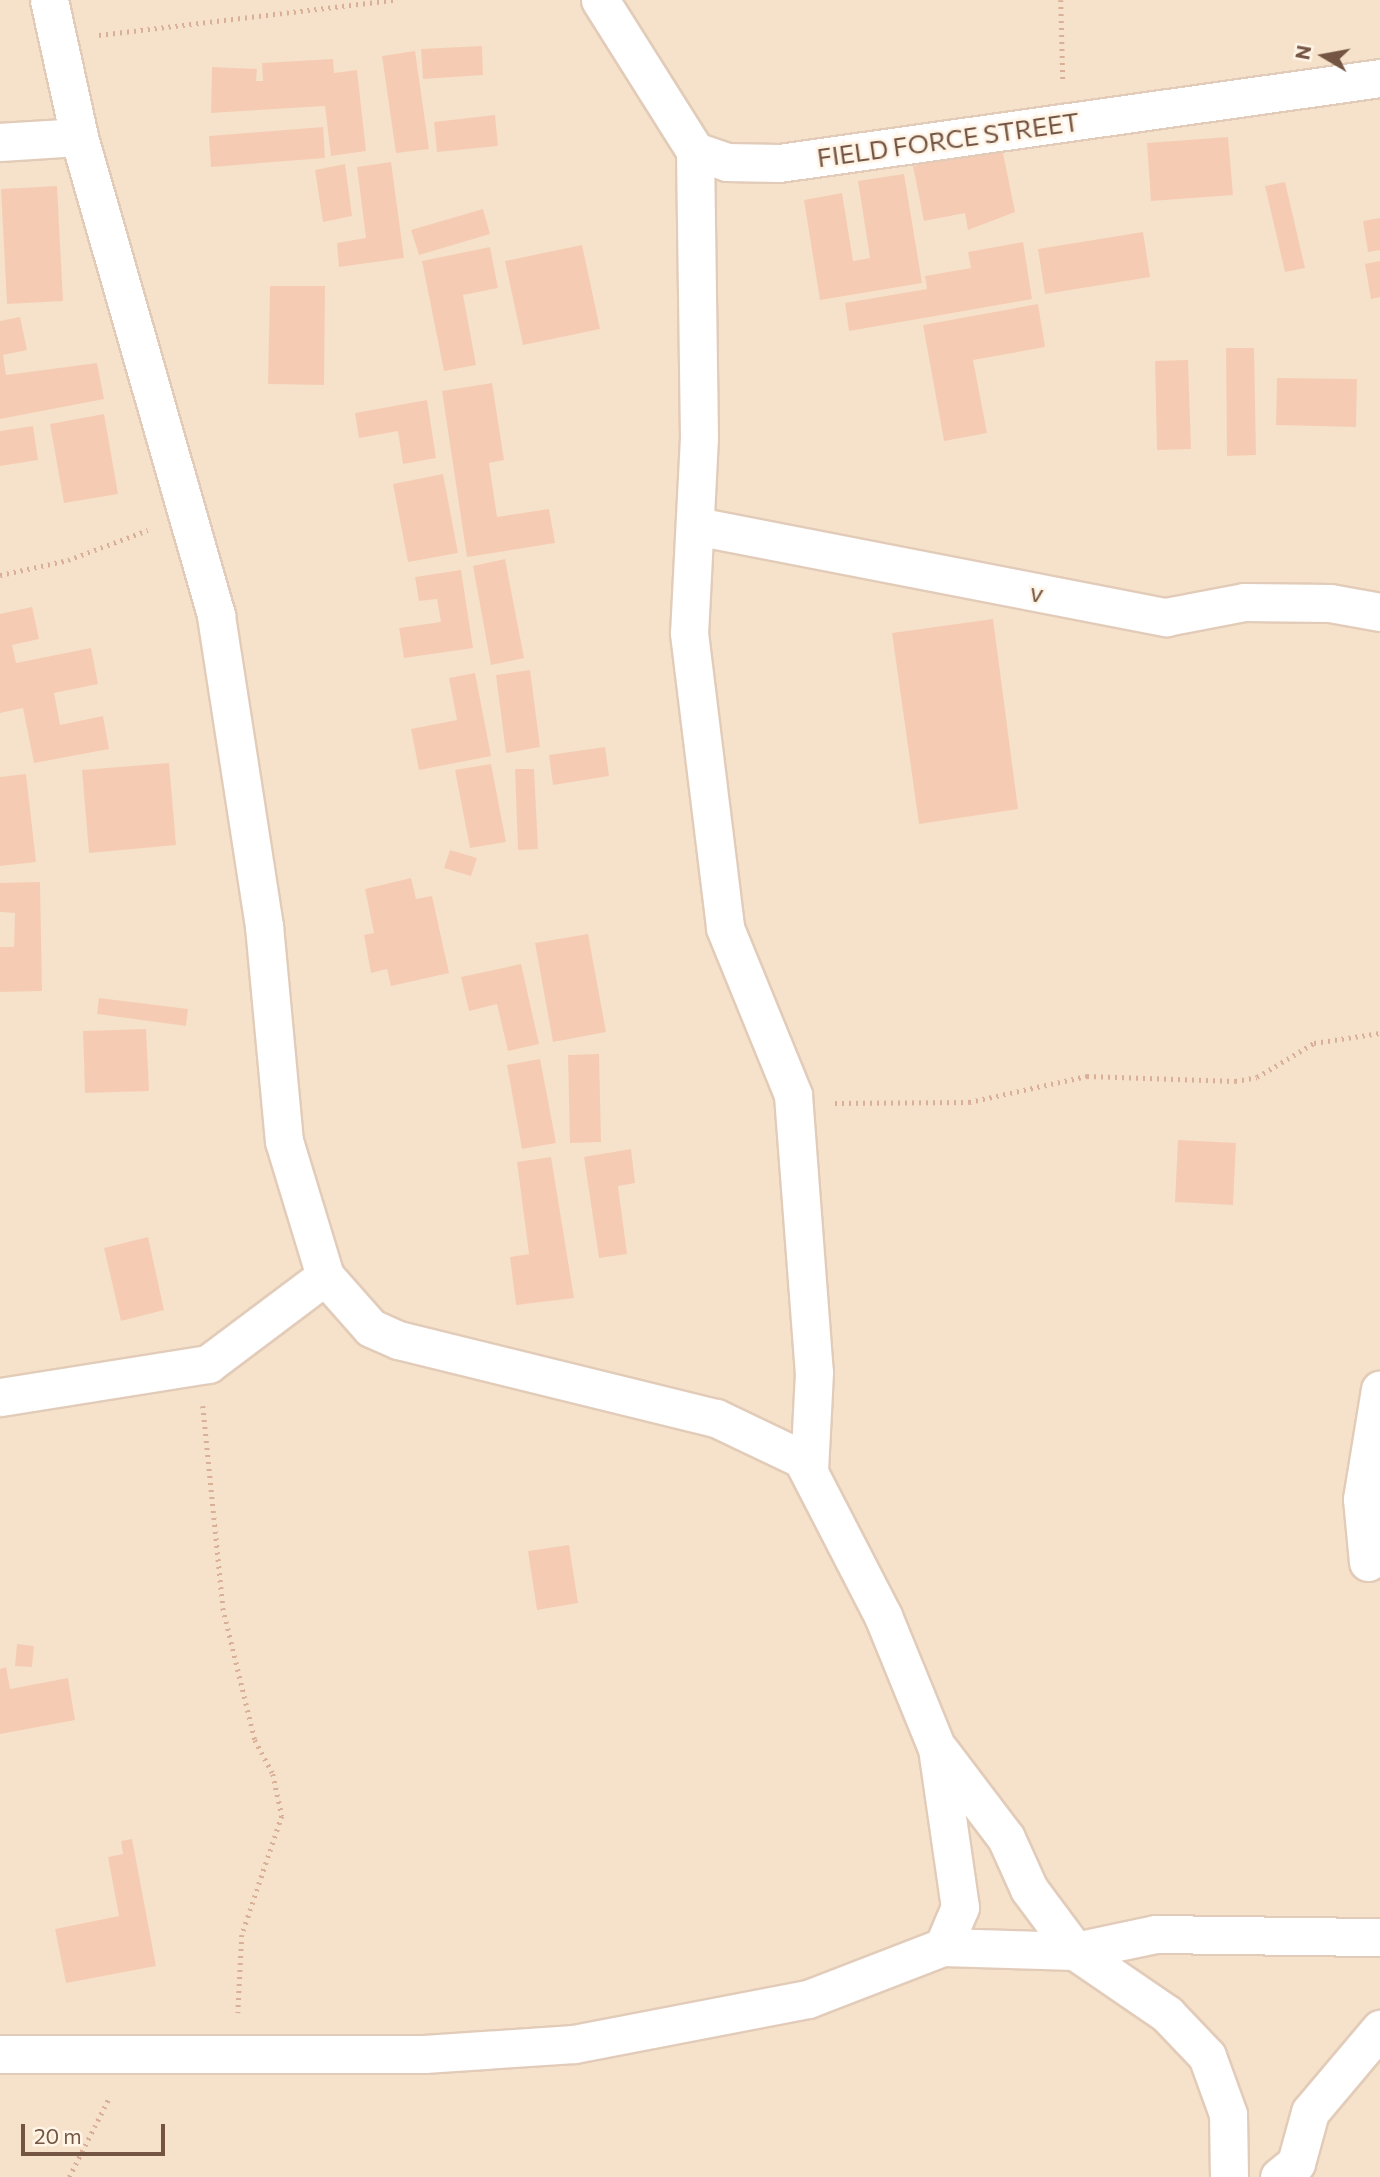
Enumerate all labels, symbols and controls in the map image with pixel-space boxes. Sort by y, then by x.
north arrow [1289,21,1359,91]
text: N [1290,43,1315,61]
street label: FIELD FORCE STREET [815,105,1081,173]
street label: v [1027,575,1047,609]
scale bar [24,2110,168,2154]
text: 20 m [34,2123,82,2148]

